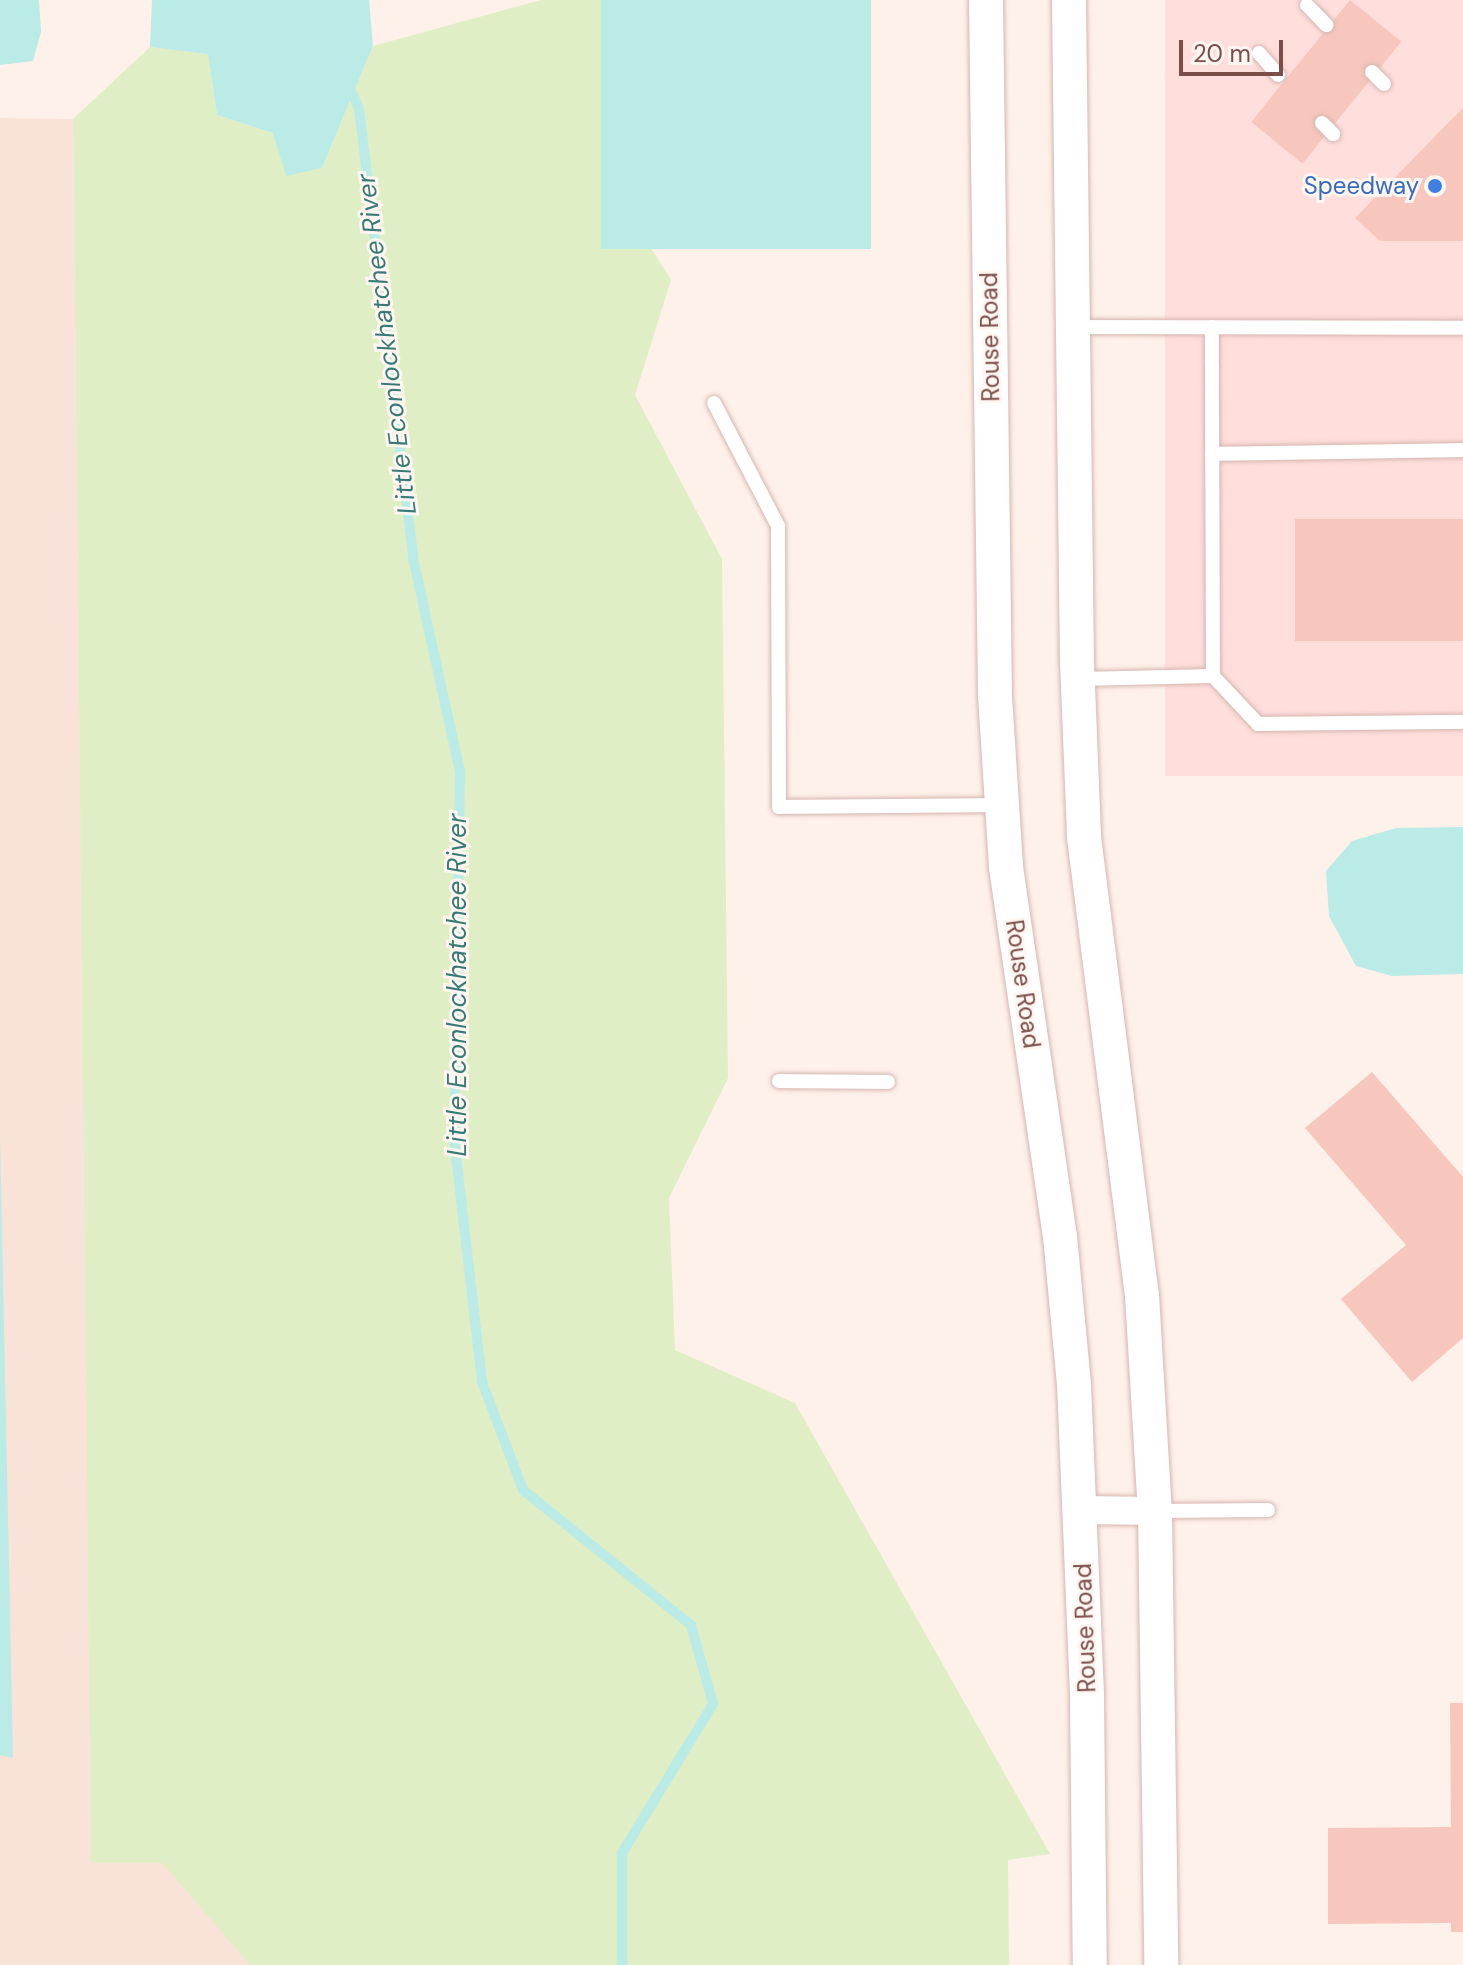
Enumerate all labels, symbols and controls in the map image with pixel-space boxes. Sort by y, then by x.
scale bar [1183,24,1287,74]
text: 20 m [1193,38,1251,69]
water label: Little Econlockhatchee River [351,172,423,516]
place label: Speedway [1304,172,1419,200]
marker: Speedway [1426,177,1444,195]
street label: Rouse Road [974,272,1006,402]
water label: Little Econlockhatchee River [442,814,474,1156]
street label: Rouse Road [1000,918,1046,1050]
street label: Rouse Road [1068,1563,1102,1693]

